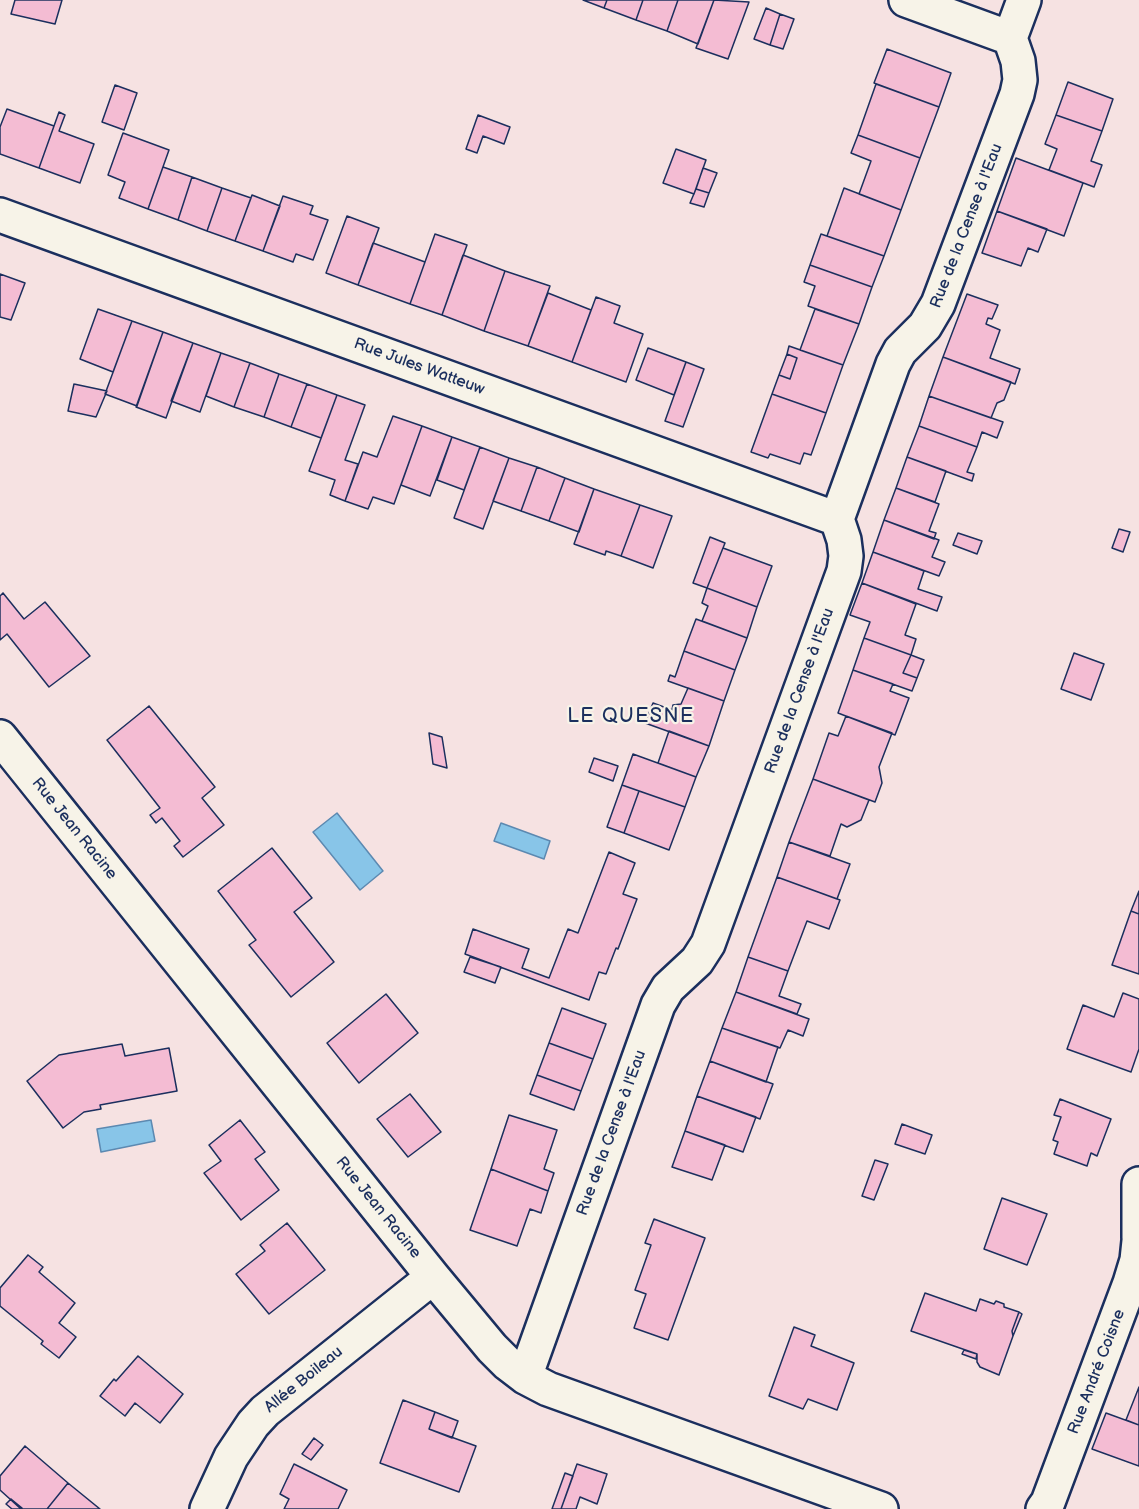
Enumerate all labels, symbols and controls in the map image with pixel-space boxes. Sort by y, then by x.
street label: Rue de la Cense à l'Eau [927,141,1007,311]
street label: Rue Jules Watteuw [351,334,487,400]
street label: Rue de la Cense à l'Eau [761,606,839,776]
district label: LE QUESNE [567,705,695,729]
street label: Rue Jean Racine [27,774,121,884]
street label: Rue de la Cense à l'Eau [573,1048,651,1218]
street label: Rue Jean Racine [331,1153,425,1263]
street label: Rue André Coisne [1064,1307,1130,1437]
street label: Allée Boileau [261,1343,347,1417]

